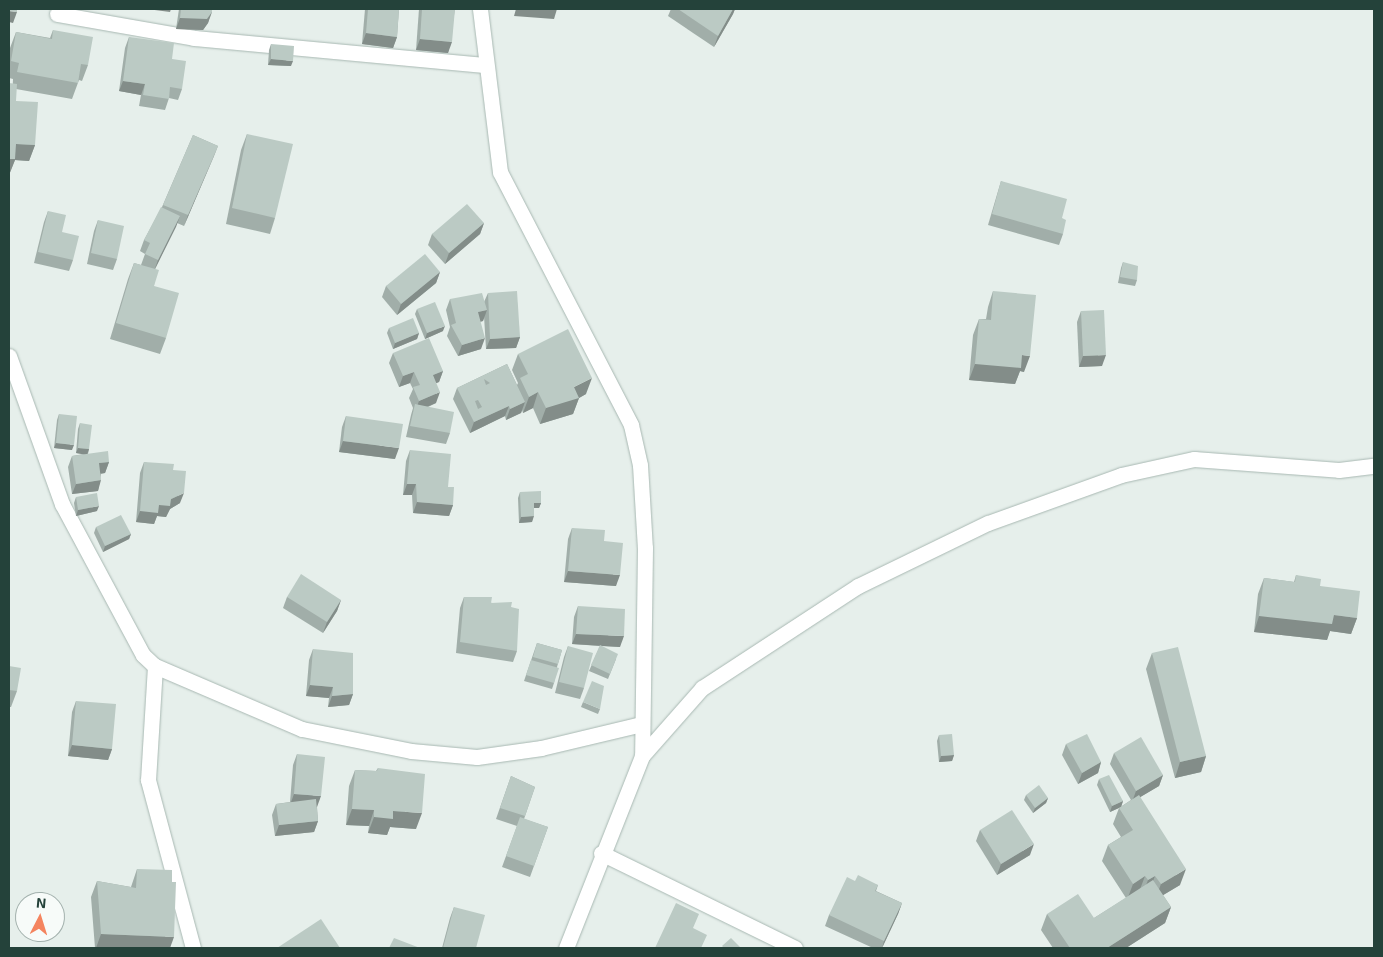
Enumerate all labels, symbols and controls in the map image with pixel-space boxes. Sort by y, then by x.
north arrow [15,892,65,942]
text: N [35,894,47,911]

